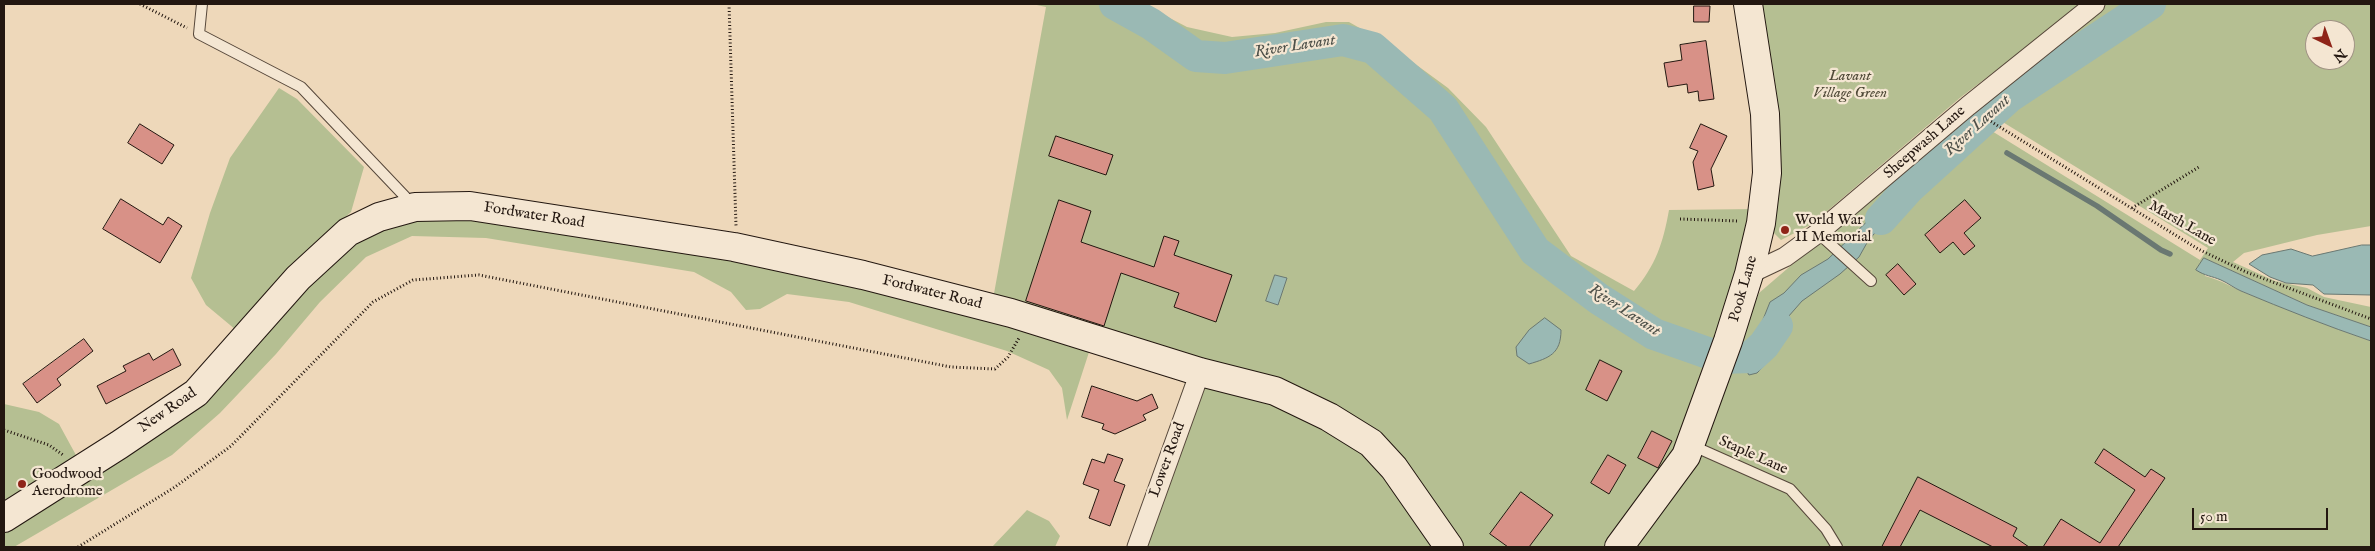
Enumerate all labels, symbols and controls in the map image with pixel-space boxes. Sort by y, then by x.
north arrow [2305,20,2355,70]
water label: River Lavant [1253,31,1337,63]
text: N [2329,45,2350,66]
park label: Lavant Village Green [1813,68,1887,103]
water label: River Lavant [1941,92,2015,160]
street label: Sheepwash Lane [1881,103,1969,183]
street label: Marsh Lane [2145,198,2219,250]
street label: Fordwater Road [482,199,586,233]
place label: World War II Memorial [1795,212,1872,247]
marker: World War II Memorial [1779,224,1791,236]
street label: Pook Lane [1726,254,1762,324]
street label: Fordwater Road [880,272,984,314]
water label: River Lavant [1585,281,1663,341]
street label: New Road [136,385,200,437]
street label: Lower Road [1146,420,1190,500]
street label: Staple Lane [1716,433,1790,479]
place label: Goodwood Aerodrome [32,466,103,501]
marker: Goodwood Aerodrome [16,478,28,490]
scale bar [2195,498,2331,530]
text: 50 m [2200,507,2228,526]

